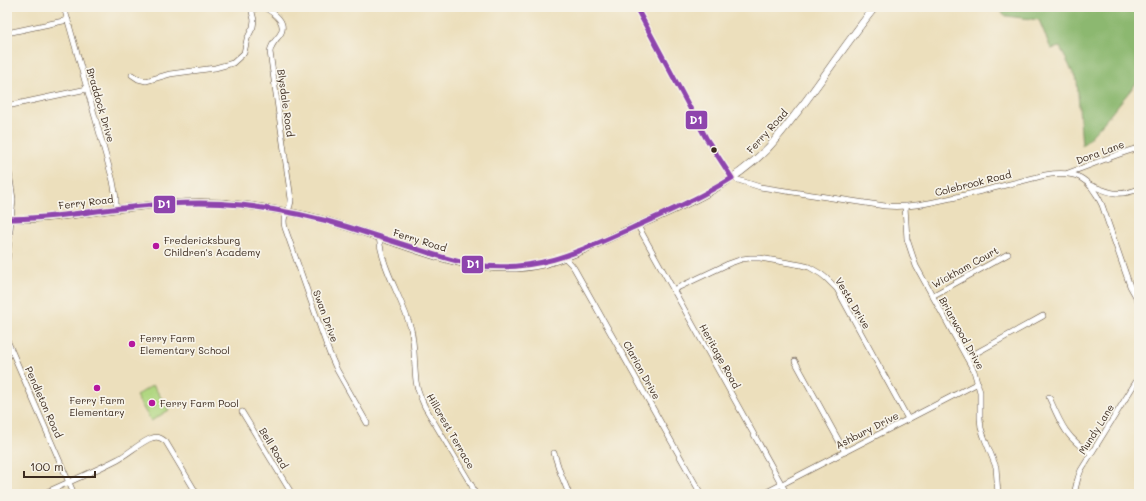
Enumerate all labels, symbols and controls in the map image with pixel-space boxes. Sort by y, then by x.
street label: Braddock Drive [84,66,118,144]
street label: Blysdale Road [274,68,298,138]
street label: Ferry Road [743,106,791,156]
line badge: D1 [685,110,708,130]
text: D1 [690,112,702,127]
street label: Dora Lane [1074,137,1126,167]
unlabelled marker [709,145,719,155]
street label: Colebrook Road [933,167,1013,199]
street label: Ferry Road [58,192,114,212]
line badge: D1 [153,195,176,214]
text: D1 [158,196,170,211]
street label: Ferry Road [392,225,448,255]
place label: Fredericksburg Children's Academy [164,233,260,259]
marker: Fredericksburg Children's Academy [151,241,161,251]
street label: Wickham Court [929,243,1001,291]
line badge: D1 [461,255,484,274]
text: D1 [467,256,479,271]
street label: Vesta Drive [832,275,874,331]
street label: Swan Drive [310,288,342,344]
street label: Briarwood Drive [936,294,988,372]
street label: Heritage Road [696,321,744,391]
place label: Ferry Farm Elementary School [140,331,230,357]
street label: Clarion Drive [620,338,664,402]
marker: Ferry Farm Elementary School [127,339,137,349]
street label: Pendleton Road [22,364,66,440]
marker: Ferry Farm Elementary [92,383,102,393]
street label: Hillcrest Terrace [424,391,478,471]
place label: Ferry Farm Elementary [69,393,125,419]
place label: Ferry Farm Pool [160,396,239,410]
marker: Ferry Farm Pool [147,398,157,408]
street label: Mundy Lane [1075,401,1117,457]
street label: Ashbury Drive [833,408,901,452]
street label: Bell Road [256,425,292,471]
scale bar [24,453,95,479]
text: 100 m [30,458,64,474]

